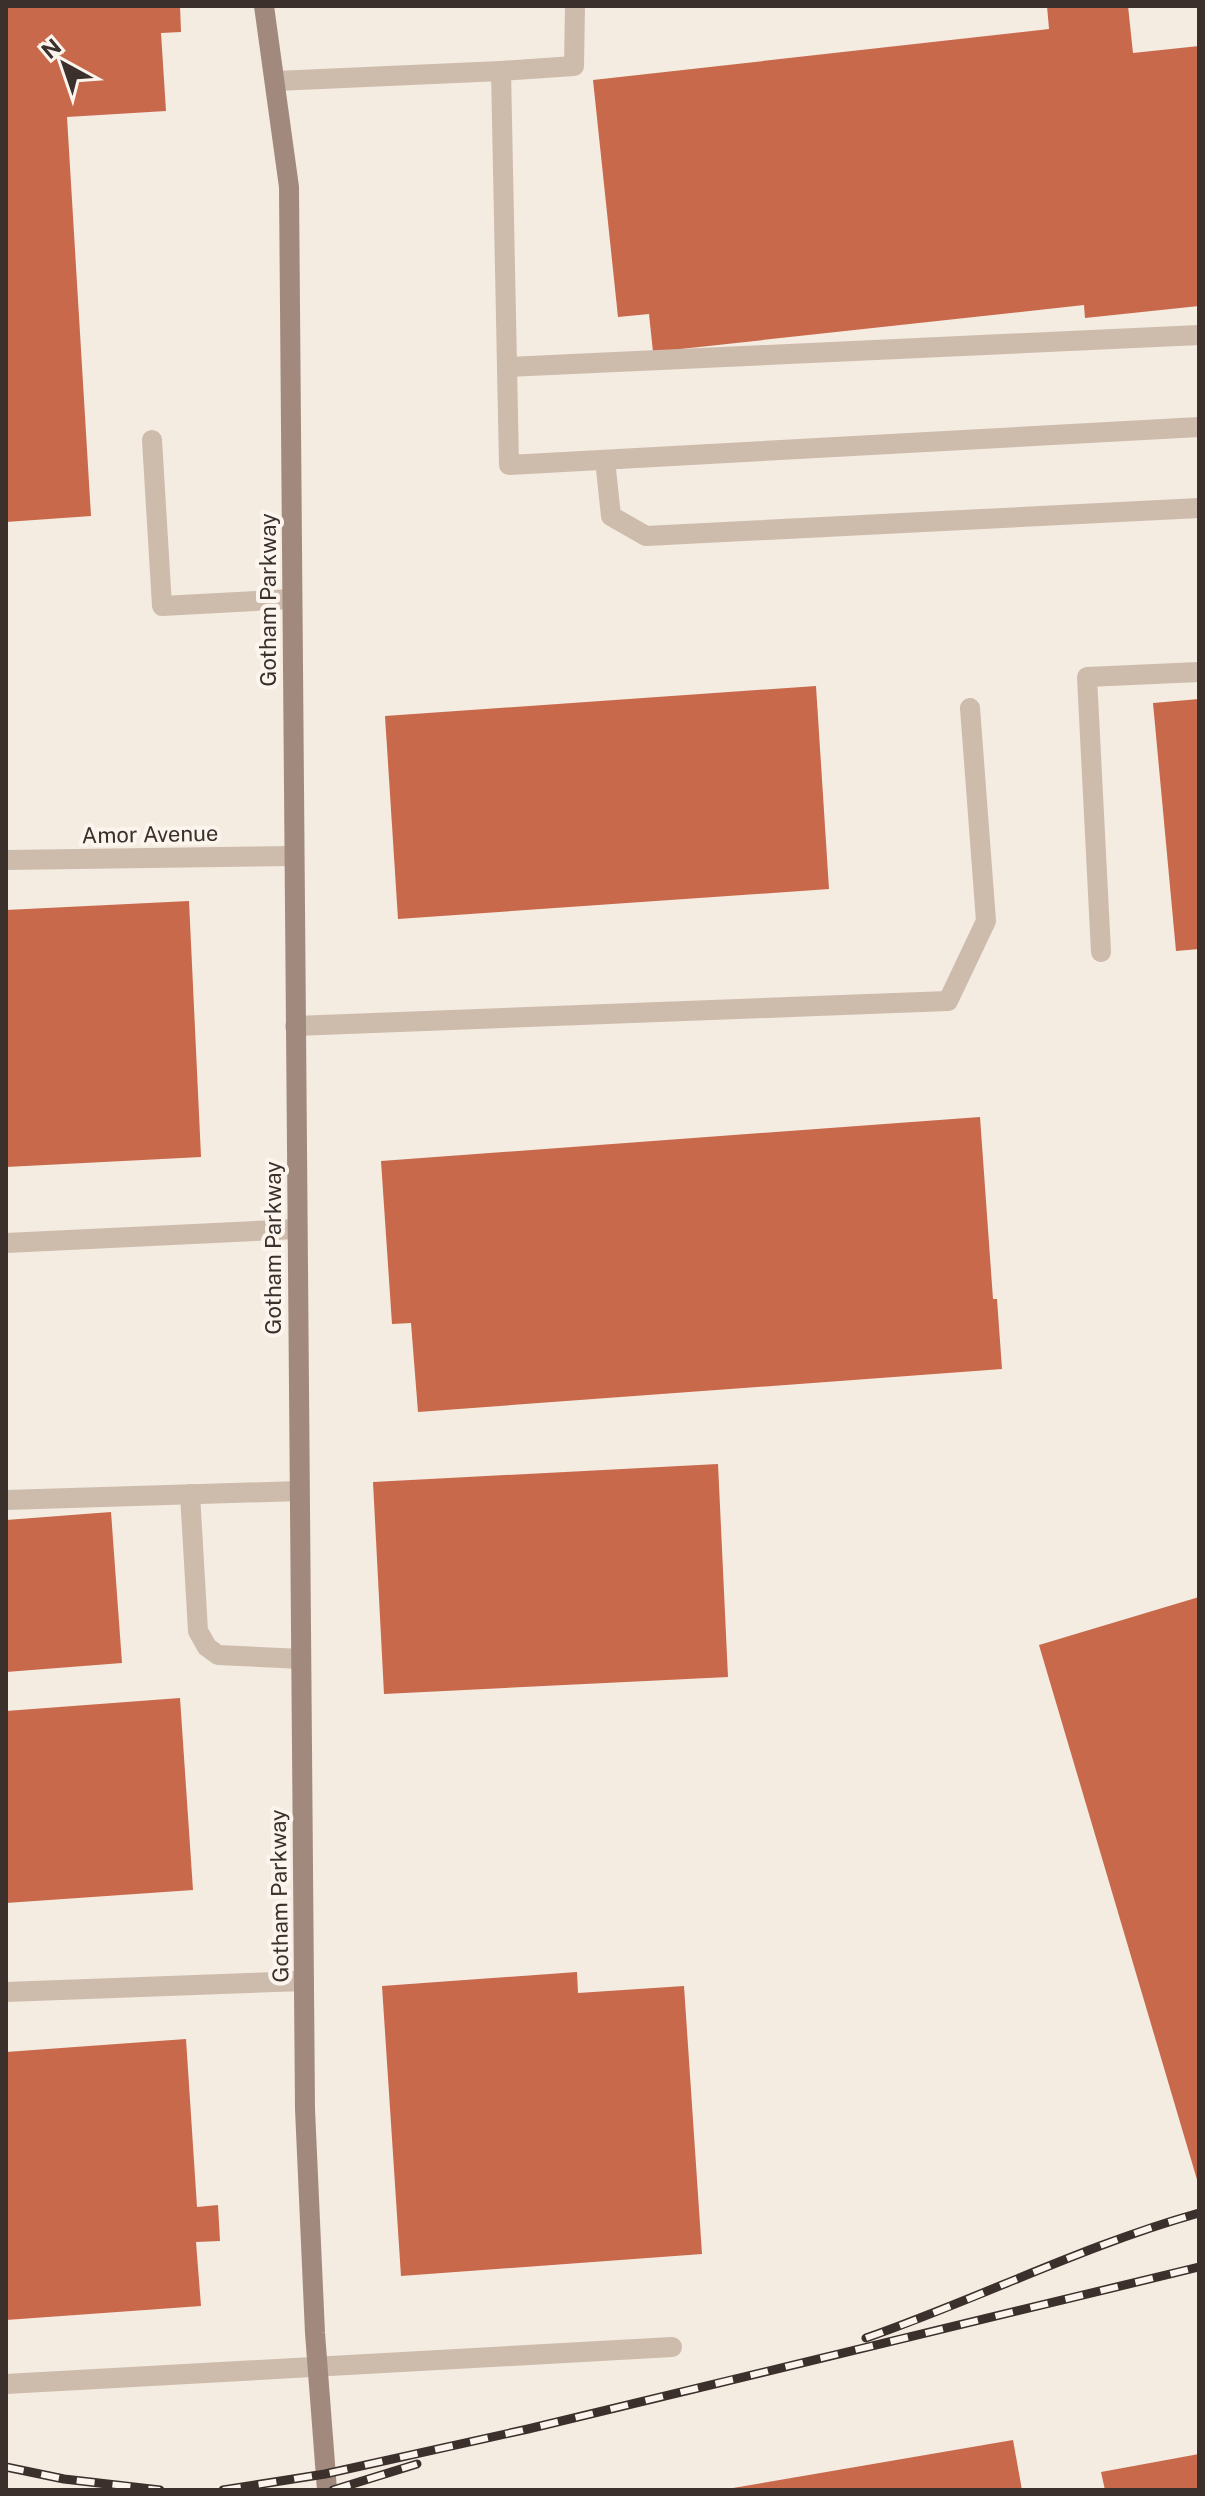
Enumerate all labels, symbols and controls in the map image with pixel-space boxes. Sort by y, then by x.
north arrow [24,24,104,104]
text: N [36,33,66,64]
street label: Gotham Parkway [255,513,281,687]
street label: Amor Avenue [81,820,219,848]
street label: Gotham Parkway [260,1161,286,1335]
street label: Gotham Parkway [264,1809,294,1983]

